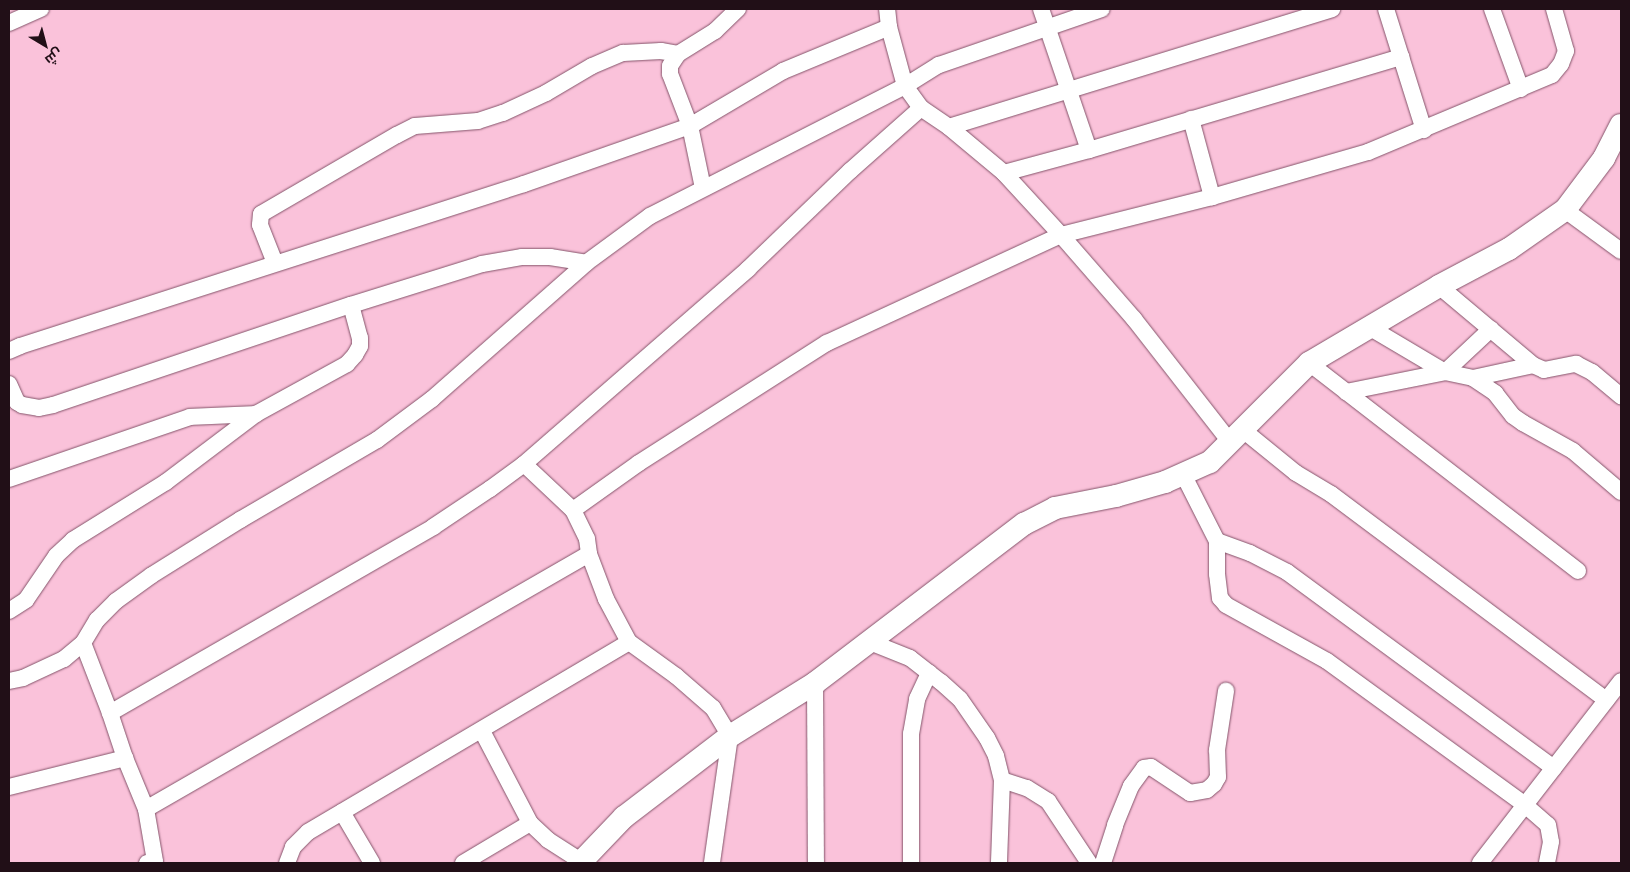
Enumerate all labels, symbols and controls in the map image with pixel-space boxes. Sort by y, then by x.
north arrow [20,20,70,70]
text: ش [41,44,67,70]

